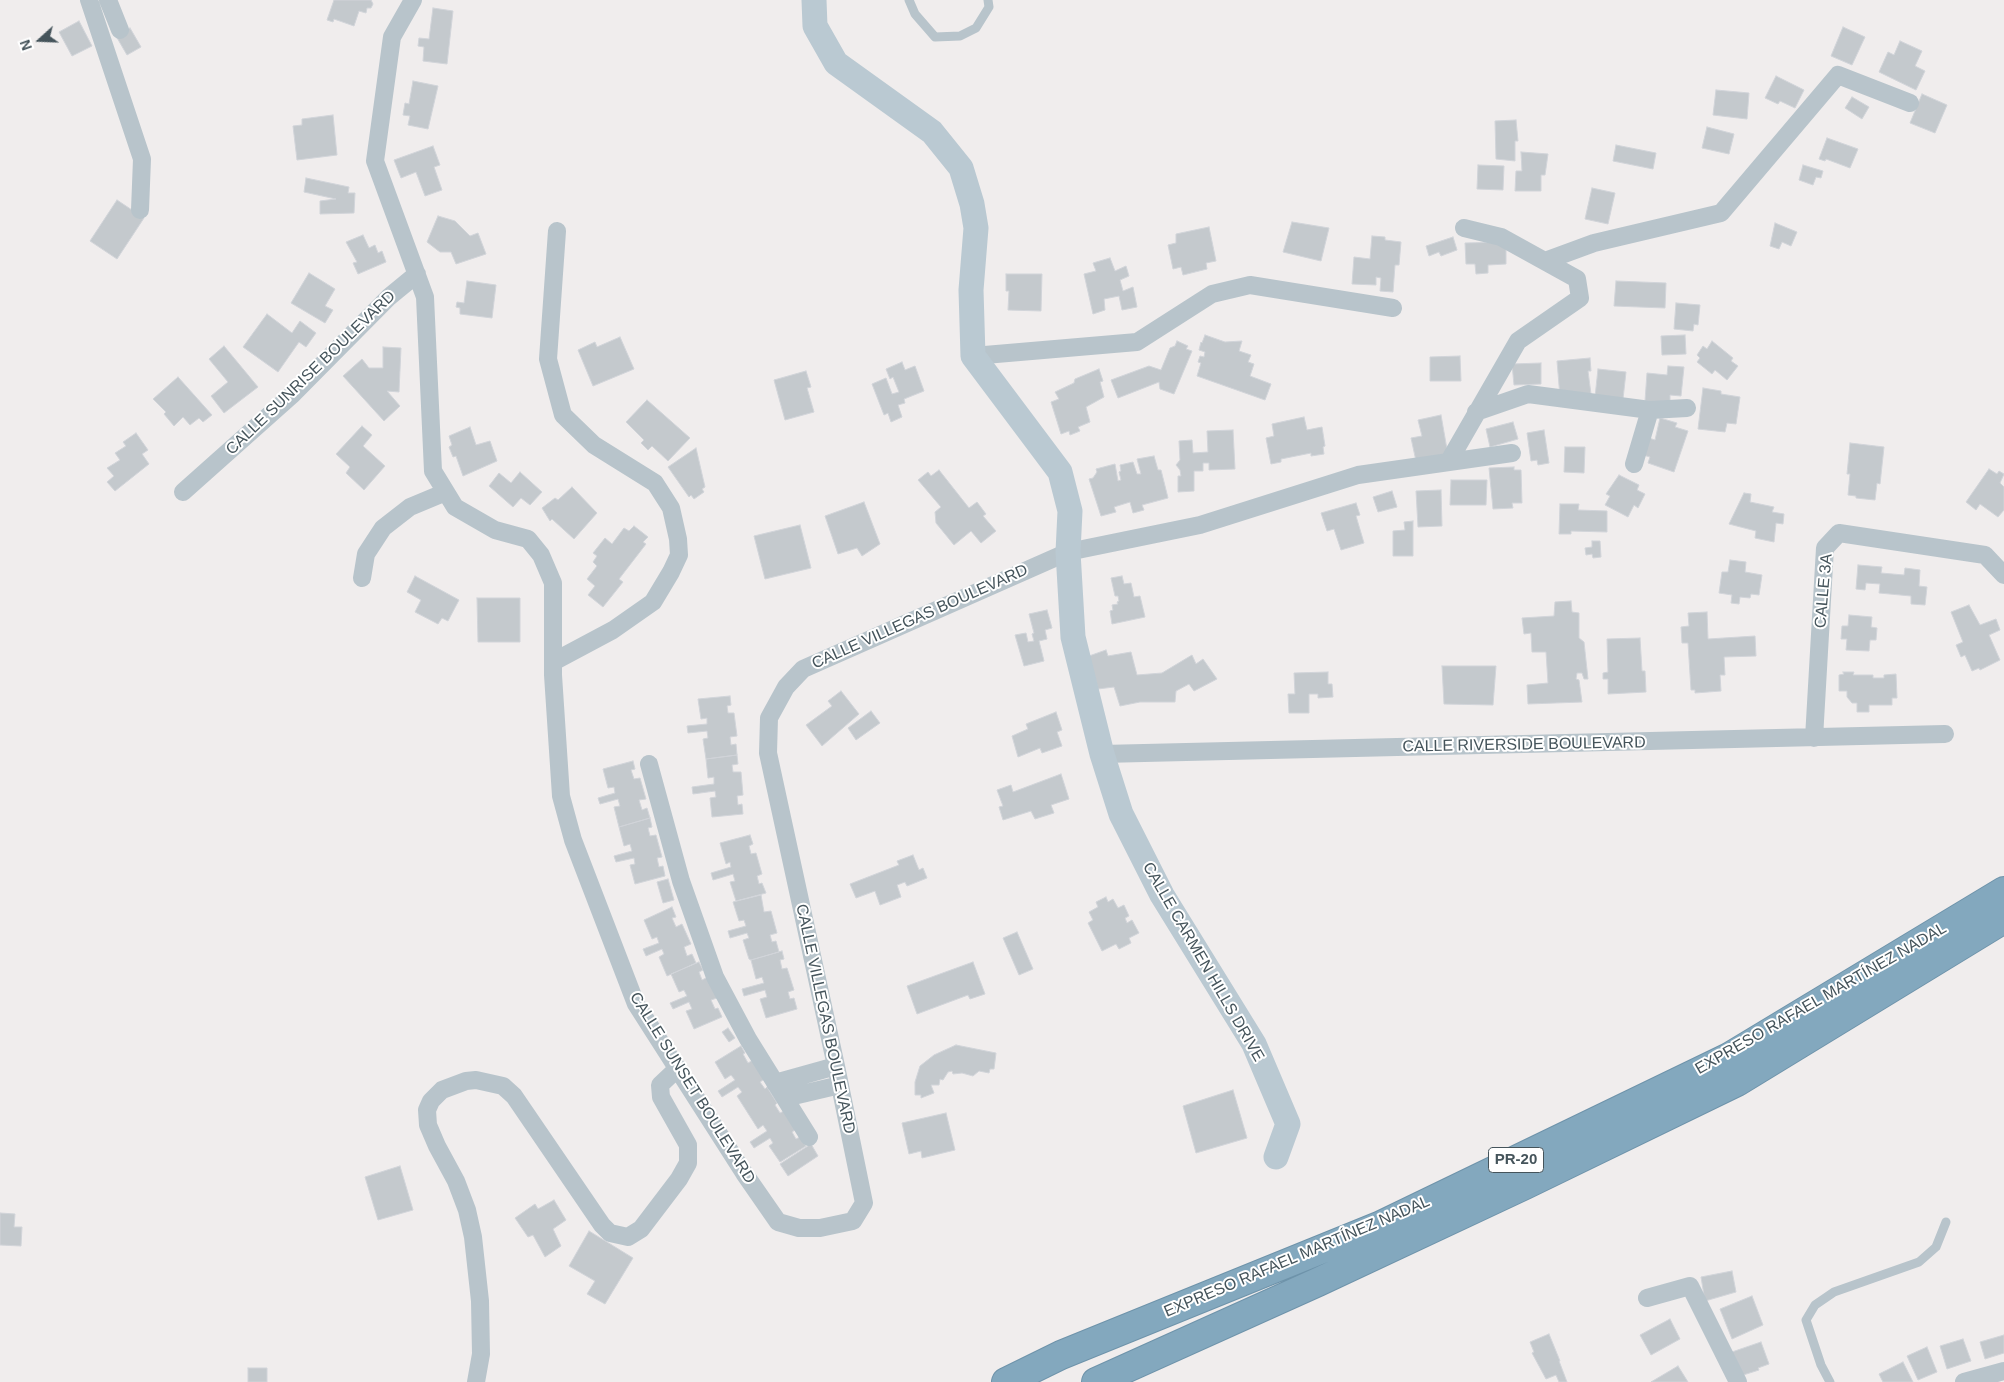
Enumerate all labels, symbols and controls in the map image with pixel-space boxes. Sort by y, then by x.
north arrow [15,15,65,65]
text: N [17,38,35,53]
street label: CALLE SUNRISE BOULEVARD [222,287,400,459]
street label: CALLE 3A [1811,553,1837,629]
street label: CALLE VILLEGAS BOULEVARD [809,561,1031,673]
street label: CALLE RIVERSIDE BOULEVARD [1402,733,1646,757]
street label: CALLE CARMEN HILLS DRIVE [1138,859,1268,1065]
street label: CALLE VILLEGAS BOULEVARD [791,902,859,1136]
street label: EXPRESO RAFAEL MARTÍNEZ NADAL [1692,919,1950,1079]
street label: CALLE SUNSET BOULEVARD [625,989,759,1187]
road number: PR-20 [1488,1148,1544,1172]
street label: EXPRESO RAFAEL MARTÍNEZ NADAL [1161,1192,1433,1322]

